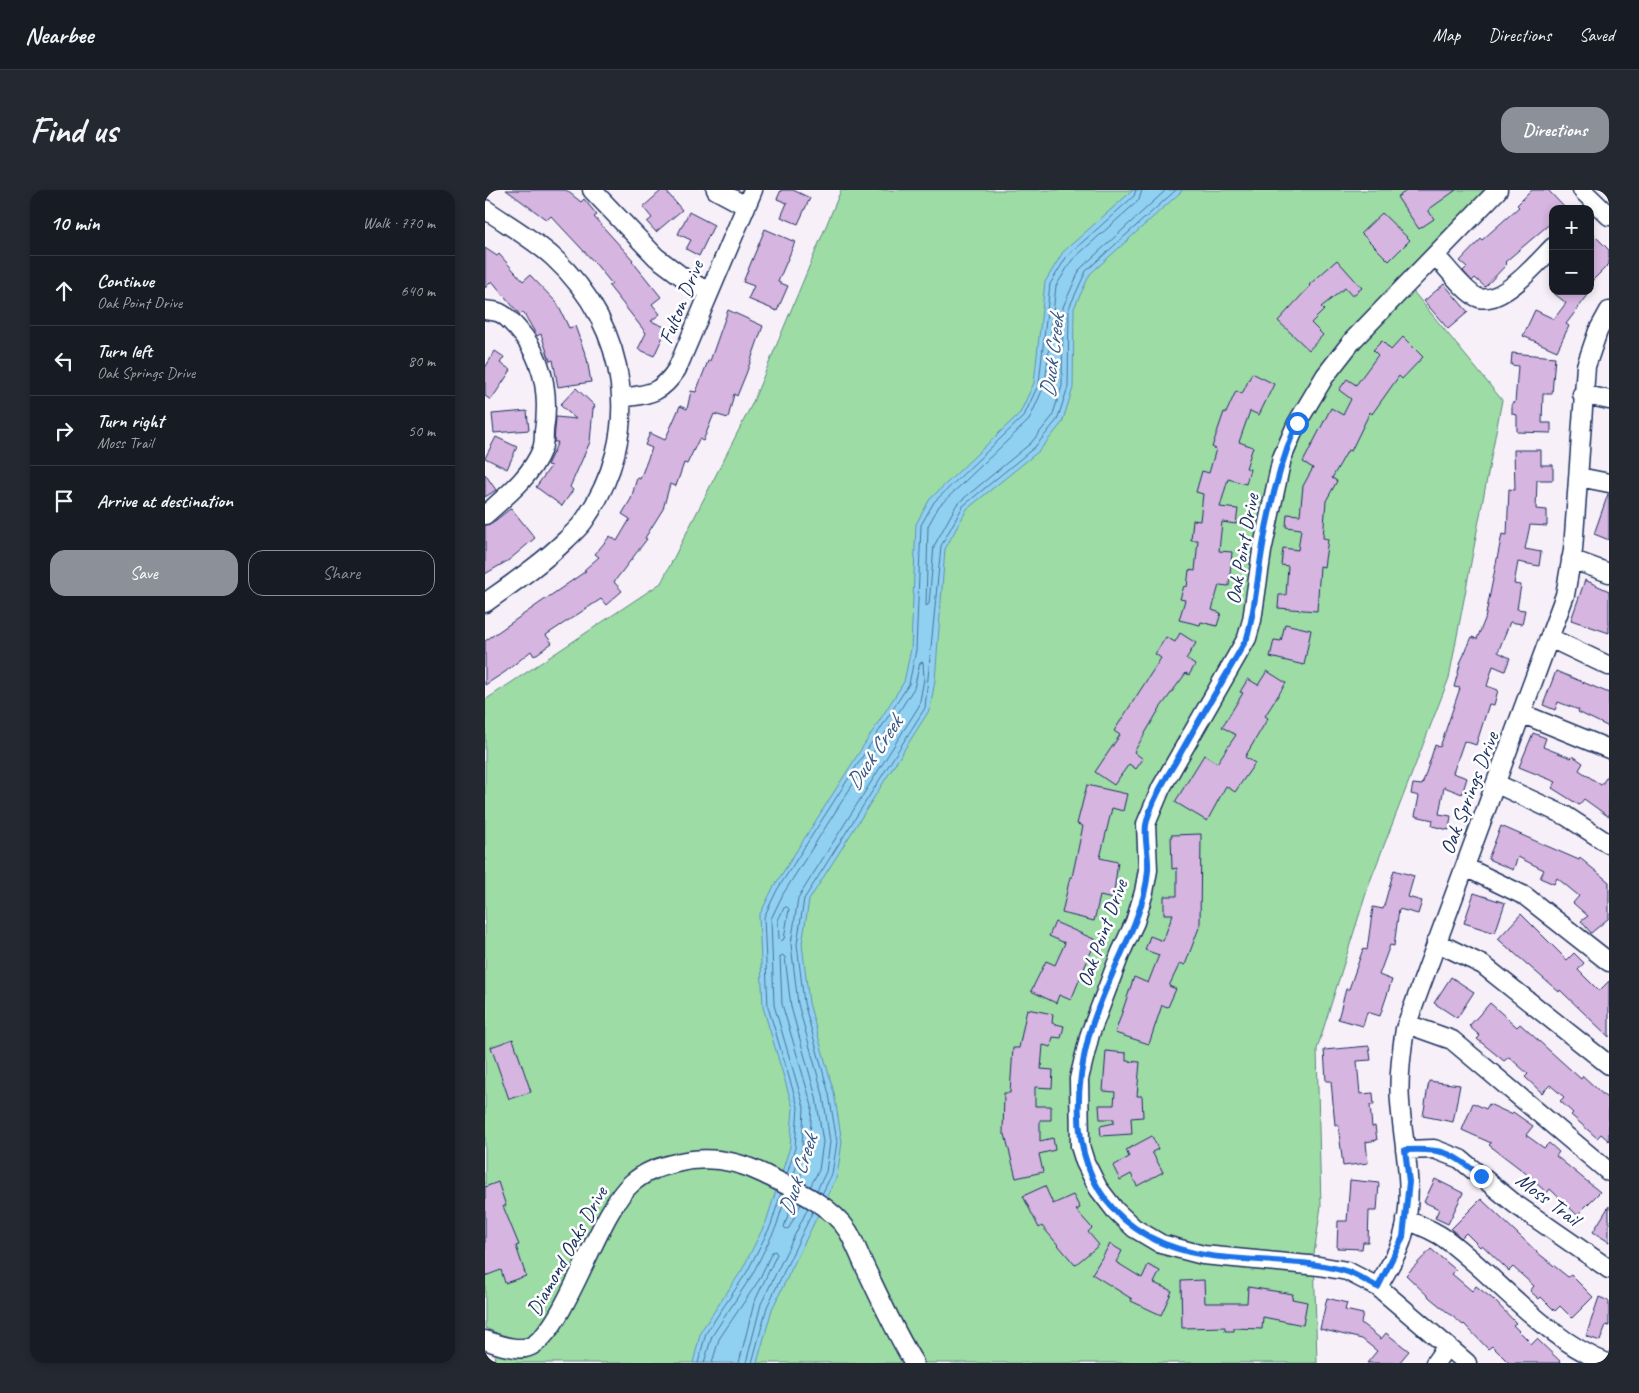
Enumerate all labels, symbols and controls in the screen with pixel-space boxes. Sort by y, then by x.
text: Nearbee [25,20,93,50]
text: Map [1433,24,1460,46]
text: Directions [1488,24,1551,46]
text: Saved [1579,24,1614,46]
button: Directions [1501,107,1609,153]
text: Find us [30,108,117,153]
map controls [1549,205,1594,295]
button: + [1549,205,1594,250]
text: 10 min [50,210,100,236]
text: Walk · 770 m [363,213,435,233]
button: − [1549,250,1594,295]
street label: Fulton Drive [653,255,710,347]
text: Continue [97,269,154,293]
icon: ahead [50,277,78,305]
text: 640 m [401,281,435,301]
text: Oak Point Drive [97,293,182,313]
water label: Duck Creek [1033,309,1071,399]
text: Turn left [97,339,152,363]
icon: left [50,347,78,375]
text: 80 m [408,351,435,371]
text: Oak Springs Drive [97,363,195,383]
text: Turn right [97,409,164,433]
route start [1286,412,1309,435]
icon: right [50,417,78,445]
text: 50 m [408,421,435,441]
text: Moss Trail [97,433,153,453]
icon: arrive [50,487,78,515]
text: Arrive at destination [97,489,233,513]
street label: Oak Point Drive [1219,491,1265,606]
button: Save [50,550,238,596]
button: Share [248,550,435,596]
water label: Duck Creek [839,708,911,795]
street label: Oak Springs Drive [1434,727,1505,858]
street label: Oak Point Drive [1071,875,1134,990]
water label: Duck Creek [772,1127,825,1219]
route end [1470,1165,1493,1188]
street label: Moss Trail [1511,1166,1588,1234]
street label: Diamond Oaks Drive [521,1181,614,1320]

